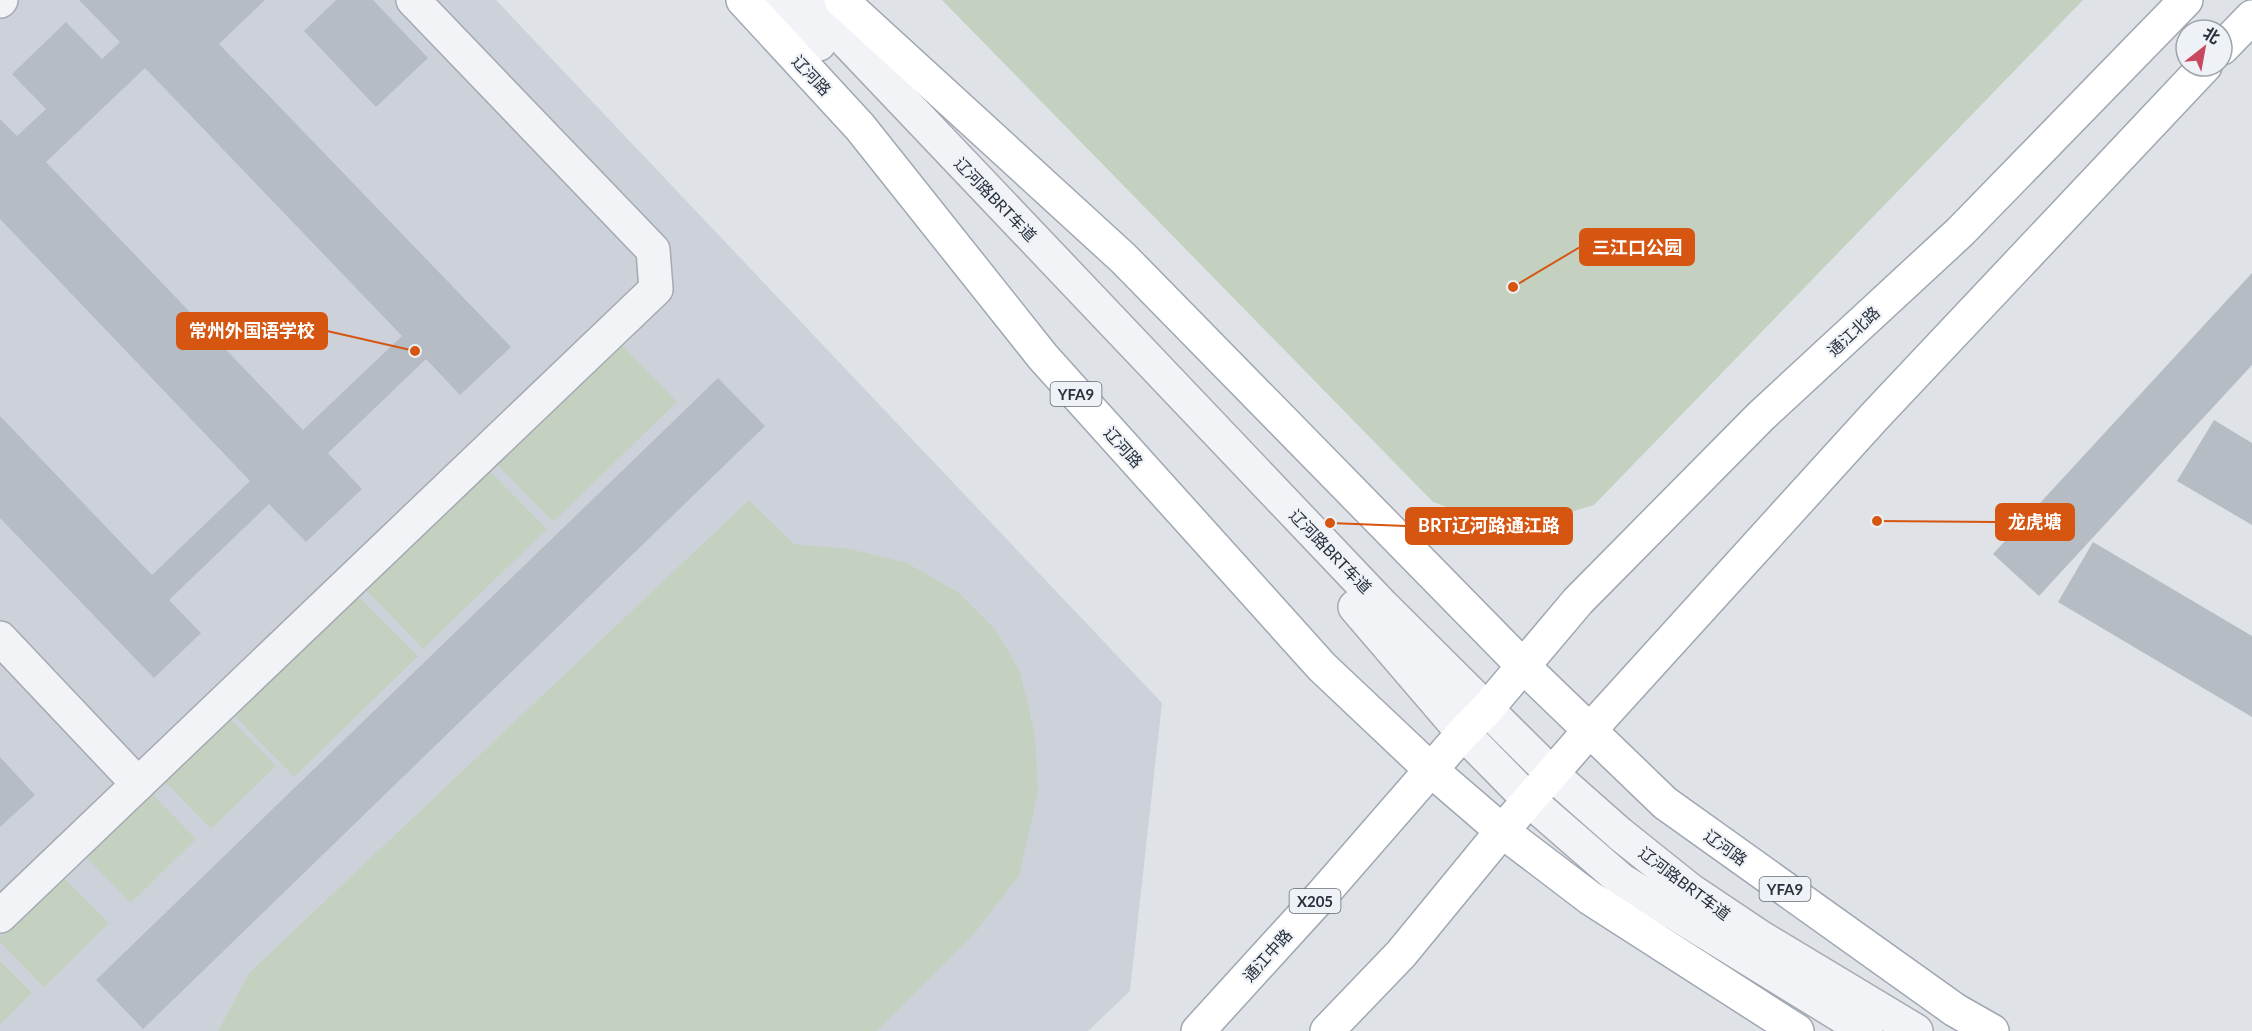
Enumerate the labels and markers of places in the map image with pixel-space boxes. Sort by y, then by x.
callout: 三江口公园 [1580,229,1694,265]
callout: 常州外国语学校 [177,313,327,349]
callout: 龙虎塘 [1996,504,2074,540]
callout: BRT辽河路通江路 [1406,508,1572,544]

